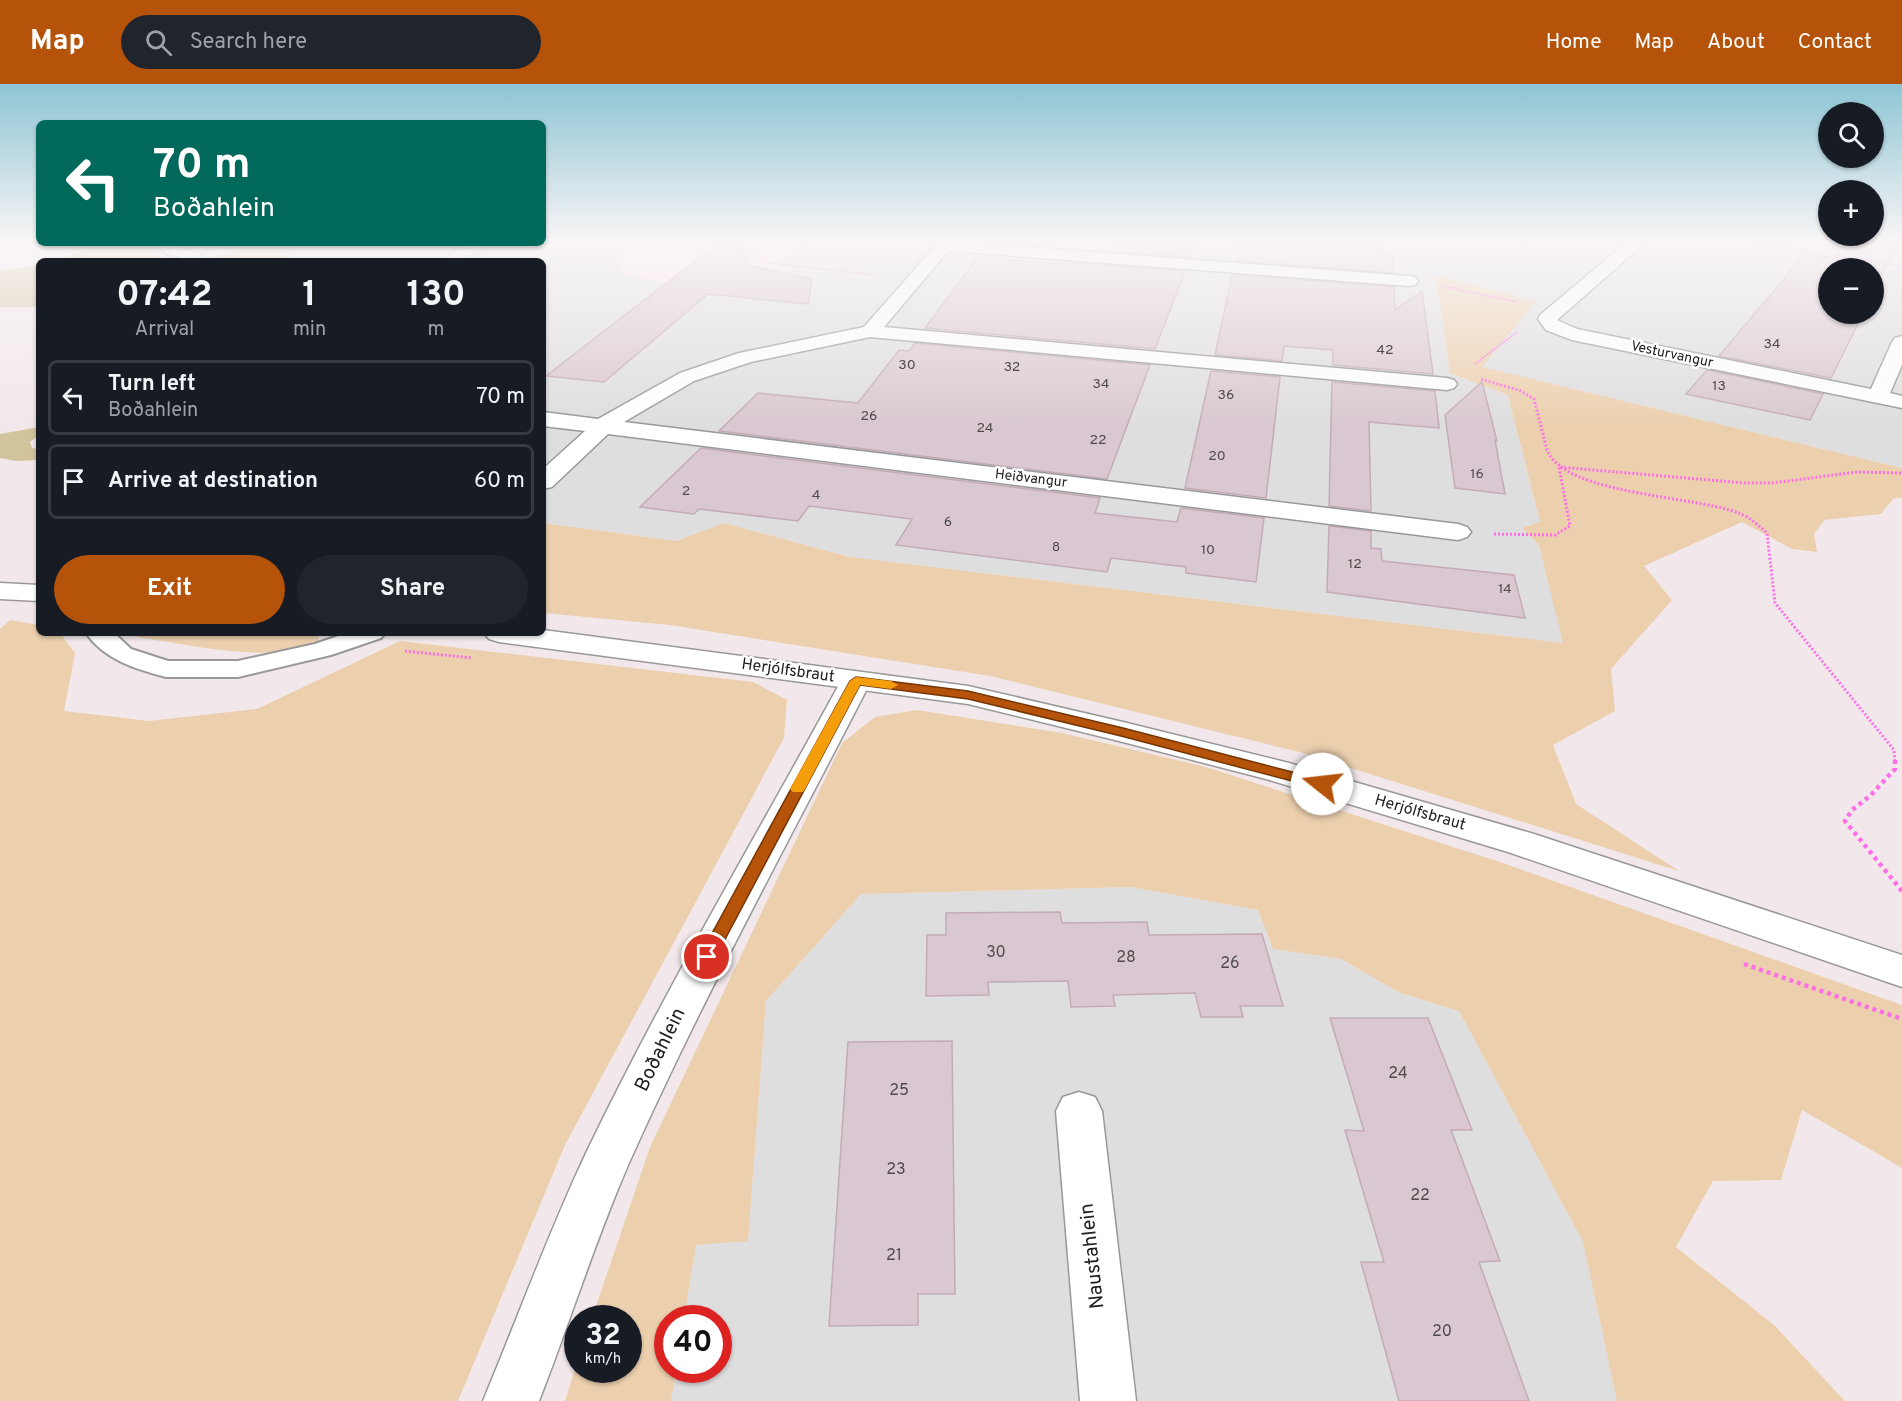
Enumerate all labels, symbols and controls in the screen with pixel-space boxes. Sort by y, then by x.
search box [121,15,541,69]
text: Map [30,24,85,60]
icon: search [142,26,175,59]
text: Search here [190,29,307,56]
text: Home [1546,29,1602,56]
text: Map [1635,29,1674,56]
text: About [1707,29,1765,56]
text: Contact [1798,29,1872,56]
map controls [1818,102,1884,324]
button: search [1818,102,1884,168]
text: 70 m [153,140,251,193]
icon: left [54,144,132,222]
button: + [1818,180,1884,246]
text: Boðahlein [153,192,275,226]
button: − [1818,258,1884,324]
text: 07:42 [116,273,213,319]
text: 1 [302,273,317,319]
text: 130 [407,273,466,319]
text: Arrival [135,317,194,343]
text: min [293,317,326,343]
text: m [428,317,445,343]
house number: 34 [1763,336,1781,353]
street label: Vesturvangur [1629,338,1715,372]
house number: 42 [1376,342,1394,359]
house number: 30 [898,357,916,374]
house number: 32 [1004,359,1020,376]
text: Turn left [108,371,196,398]
house number: 34 [1092,376,1110,393]
house number: 13 [1712,378,1726,395]
icon: left [57,381,90,414]
text: 70 m [476,384,525,411]
house number: 36 [1218,387,1234,404]
text: Boðahlein [108,398,198,424]
house number: 26 [861,408,877,425]
house number: 24 [976,420,994,437]
house number: 22 [1089,432,1107,449]
house number: 20 [1208,448,1226,465]
icon: arrive [57,465,90,498]
street label: Heiðvangur [994,466,1069,492]
house number: 16 [1470,466,1484,483]
text: Arrive at destination [108,468,318,495]
text: 60 m [474,468,525,495]
house number: 2 [682,483,690,500]
house number: 4 [812,487,820,504]
house number: 6 [944,514,952,531]
house number: 8 [1052,539,1060,556]
house number: 10 [1201,542,1215,559]
button: Exit [54,555,285,624]
button: Share [297,555,528,624]
house number: 12 [1348,556,1362,573]
house number: 14 [1498,581,1512,598]
street label: Herjólfsbraut [740,655,836,687]
position arrow [1290,752,1354,816]
street label: Herjólfsbraut [1372,790,1468,836]
pin [681,931,732,982]
icon: arrive [690,940,723,973]
house number: 30 [986,943,1006,963]
house number: 28 [1116,948,1136,968]
house number: 26 [1220,954,1240,974]
street label: Boðahlein [630,1004,692,1096]
house number: 24 [1388,1064,1408,1084]
house number: 25 [889,1081,909,1101]
house number: 23 [886,1160,906,1180]
house number: 22 [1410,1186,1430,1206]
street label: Naustahlein [1075,1202,1111,1310]
house number: 21 [886,1246,902,1266]
speed limit sign: 40 [654,1305,732,1383]
text: 32 [585,1318,621,1355]
house number: 20 [1432,1322,1452,1342]
text: km/h [585,1350,621,1369]

